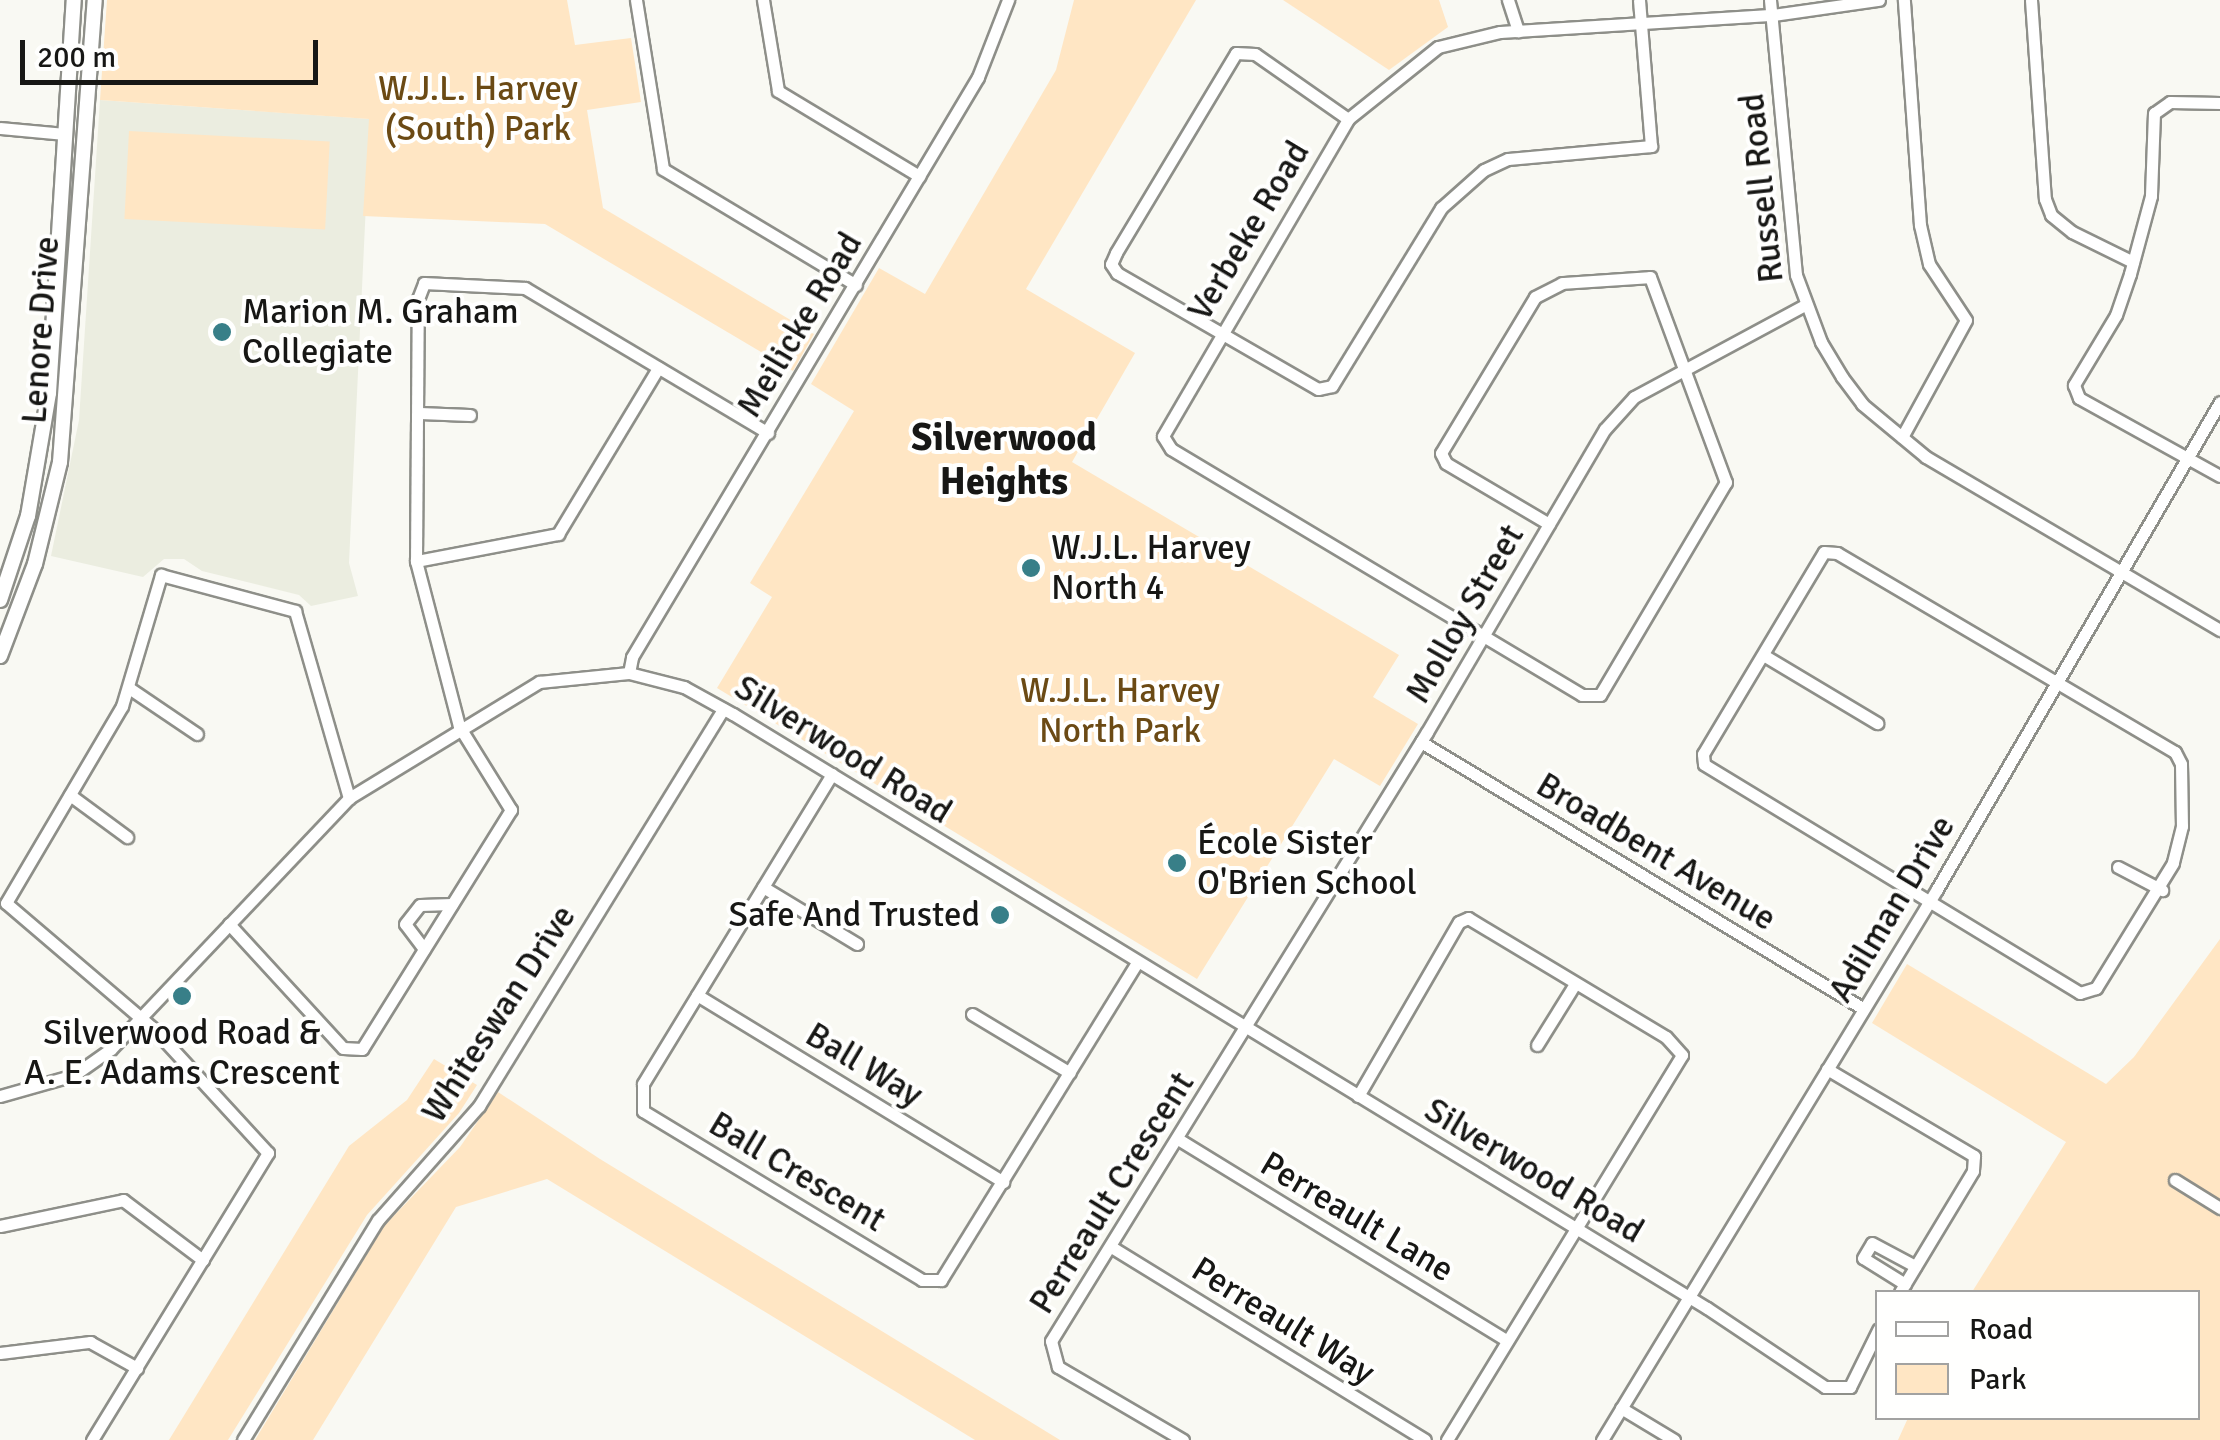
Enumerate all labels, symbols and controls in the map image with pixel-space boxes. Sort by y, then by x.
scale bar [25,20,322,82]
text: 200 m [37,39,116,76]
park label: W.J.L. Harvey (South) Park [378,68,578,150]
street label: Russell Road [1731,91,1793,285]
street label: Verbeke Road [1179,134,1319,328]
street label: Meilicke Road [728,225,872,425]
street label: Lenore Drive [13,235,69,425]
place label: Marion M. Graham Collegiate [242,291,519,373]
marker: Marion M. Graham Collegiate [211,321,233,343]
district label: Silverwood Heights [911,415,1097,504]
street label: Molloy Street [1397,517,1533,711]
place label: W.J.L. Harvey North 4 [1051,527,1251,609]
marker: W.J.L. Harvey North 4 [1020,557,1042,579]
street label: Silverwood Road [727,667,959,833]
park label: W.J.L. Harvey North Park [1020,670,1220,752]
street label: Broadbent Avenue [1529,764,1783,940]
street label: Adilman Drive [1820,808,1964,1010]
place label: École Sister O'Brien School [1197,822,1417,904]
marker: École Sister O'Brien School [1166,852,1188,874]
place label: Safe And Trusted [729,894,980,936]
street label: Whiteswan Drive [413,897,585,1131]
marker: Safe And Trusted [989,904,1011,926]
marker: Silverwood Road & A. E. Adams Crescent [171,985,193,1007]
place label: Silverwood Road & A. E. Adams Crescent [24,1012,340,1094]
street label: Ball Way [798,1014,930,1116]
street label: Perreault Crescent [1021,1064,1203,1322]
street label: Silverwood Road [1417,1089,1651,1253]
street label: Ball Crescent [701,1103,893,1241]
street label: Perreault Lane [1253,1143,1461,1291]
street label: Perreault Way [1184,1248,1382,1394]
legend [1875,1290,2200,1420]
text: Road [1969,1311,2033,1348]
text: Park [1969,1361,2027,1398]

